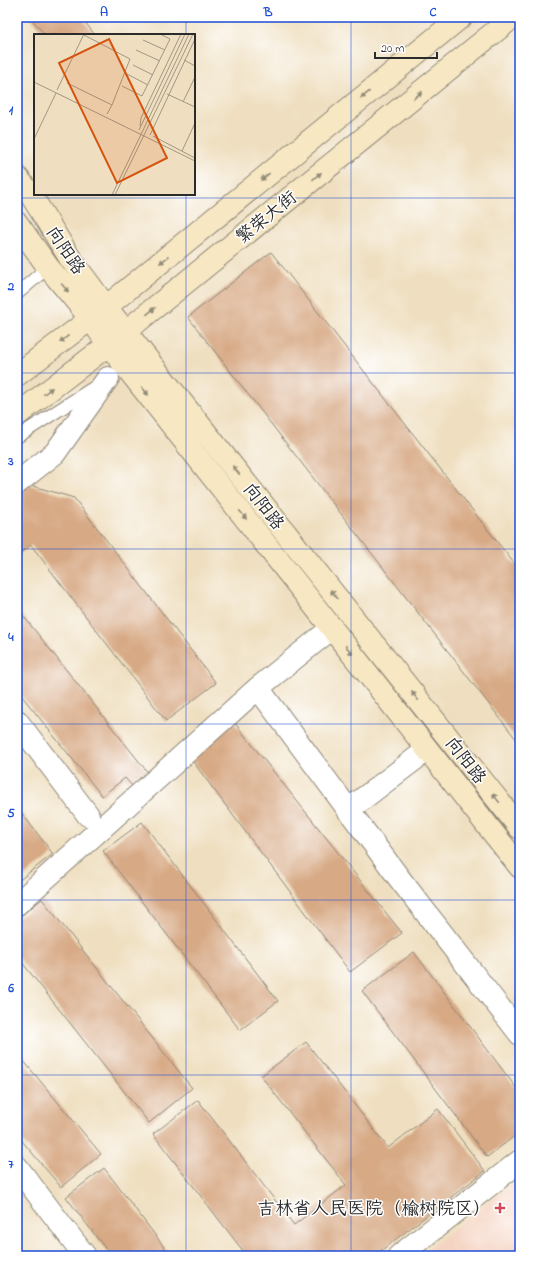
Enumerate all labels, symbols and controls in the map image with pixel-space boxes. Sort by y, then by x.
text: A [100,3,108,22]
text: B [263,3,273,22]
text: C [429,3,437,22]
inset map [34,34,195,195]
scale bar [375,34,437,60]
text: 20 m [381,40,404,58]
one-way arrow [360,90,371,99]
one-way arrow [413,90,423,99]
text: 1 [9,101,14,120]
one-way arrow [311,172,322,181]
one-way arrow [259,173,270,182]
street label: 繁荣大街 [231,186,303,251]
street label: 向阳路 [38,221,90,281]
one-way arrow [159,255,170,264]
text: 2 [7,277,15,296]
one-way arrow [61,282,70,293]
one-way arrow [145,307,156,315]
one-way arrow [59,335,70,343]
one-way arrow [141,385,149,396]
one-way arrow [42,387,53,395]
text: 3 [7,452,14,471]
one-way arrow [232,465,240,476]
street label: 向阳路 [236,478,289,537]
one-way arrow [238,509,247,520]
one-way arrow [330,589,338,600]
text: 4 [7,628,14,647]
one-way arrow [345,644,353,655]
one-way arrow [411,690,419,701]
street label: 向阳路 [438,732,491,791]
one-way arrow [491,792,500,803]
text: 5 [7,804,15,823]
text: 6 [7,979,14,998]
text: 7 [8,1155,14,1174]
place label: 吉林省人民医院（榆树院区） [257,1197,491,1223]
marker: 吉林省人民医院（榆树院区） [494,1202,506,1214]

